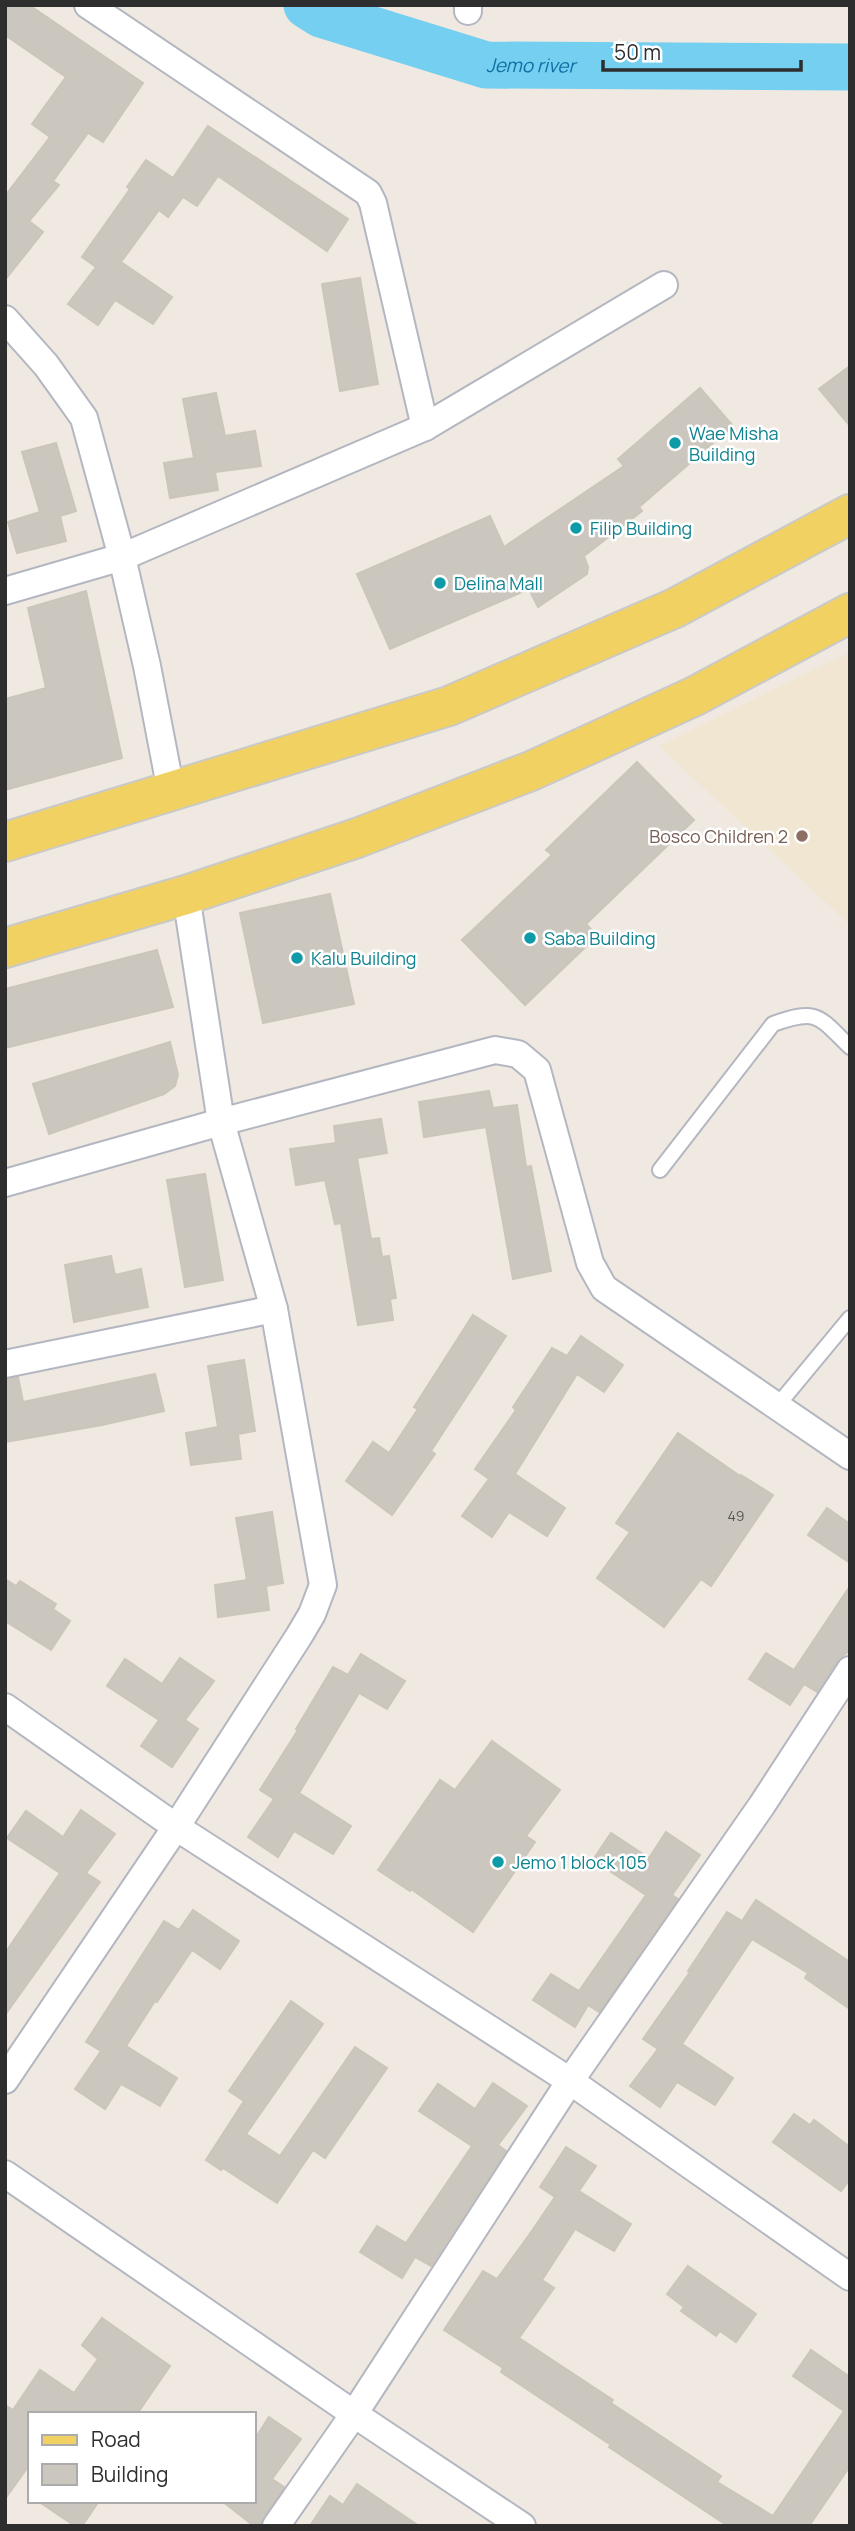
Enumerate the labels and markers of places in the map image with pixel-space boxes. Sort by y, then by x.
place label: Wae Misha Building [689,421,779,466]
marker: Wae Misha Building [667,435,683,451]
place label: Filip Building [590,516,692,540]
marker: Filip Building [568,520,584,536]
place label: Delina Mall [454,571,543,595]
marker: Delina Mall [432,575,448,591]
place label: Bosco Children 2 [649,824,788,848]
marker: Bosco Children 2 [794,828,810,844]
place label: Saba Building [544,926,656,950]
marker: Saba Building [522,930,538,946]
place label: Kalu Building [311,946,417,970]
marker: Kalu Building [289,950,305,966]
place label: Jemo 1 block 105 [512,1850,647,1874]
marker: Jemo 1 block 105 [490,1854,506,1870]

